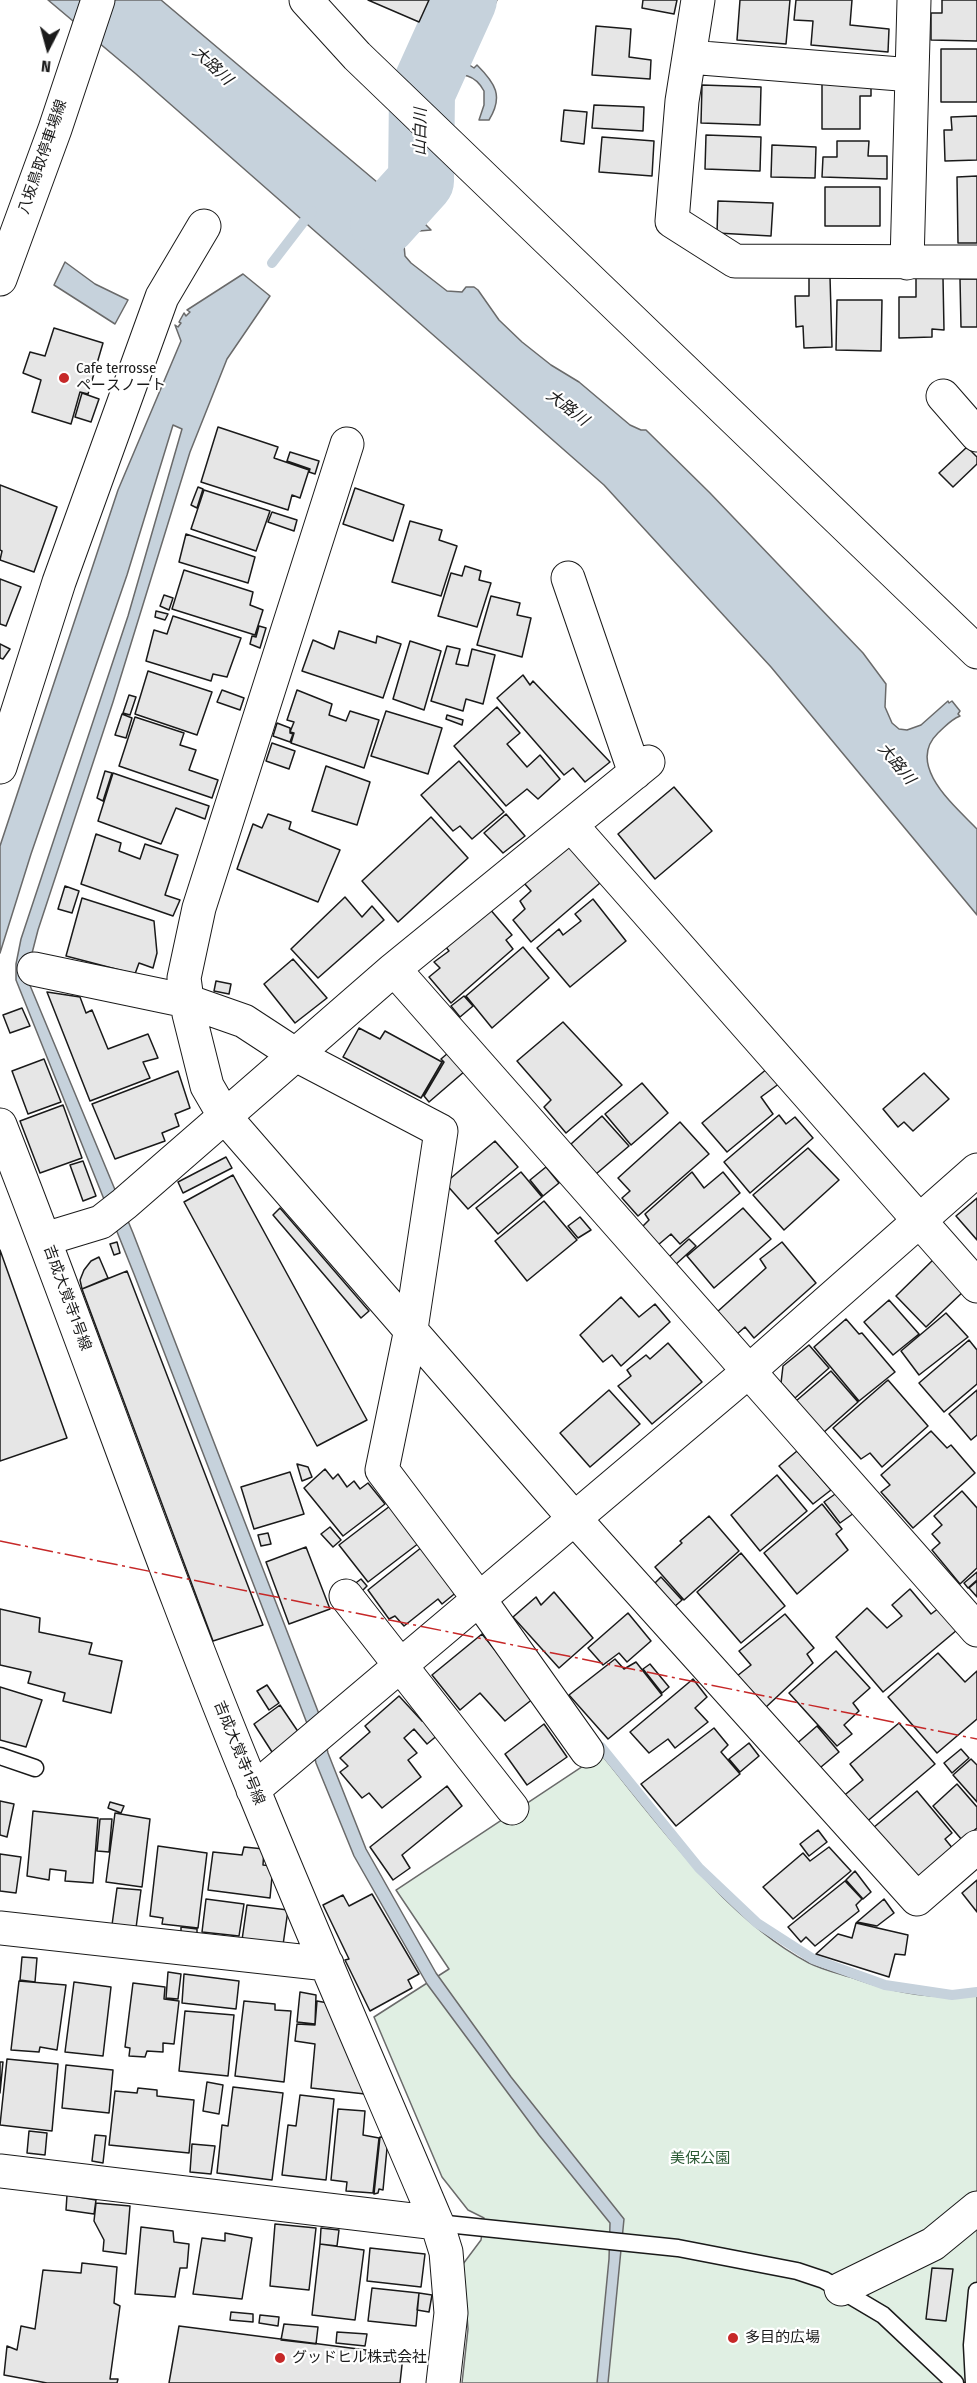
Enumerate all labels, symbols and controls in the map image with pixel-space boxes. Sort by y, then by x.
north arrow [18,18,78,78]
water label: 大路川 [188,43,236,89]
text: N [40,56,52,76]
street label: 八坂鳥取停車場線 [15,97,71,217]
water label: 山白川 [411,108,431,156]
place label: Cafe terrosse ペースノート [76,360,166,395]
marker: Cafe terrosse ペースノート [57,371,71,385]
water label: 大路川 [542,386,592,430]
water label: 大路川 [873,739,919,789]
street label: 吉成大覚寺1号線 [40,1243,94,1353]
street label: 吉成大覚寺1号線 [210,1698,268,1808]
park label: 美保公園 [670,2150,730,2168]
place label: 多目的広場 [745,2329,820,2347]
marker: 多目的広場 [726,2331,740,2345]
place label: グッドヒル株式会社 [292,2349,427,2367]
marker: グッドヒル株式会社 [273,2351,287,2365]

